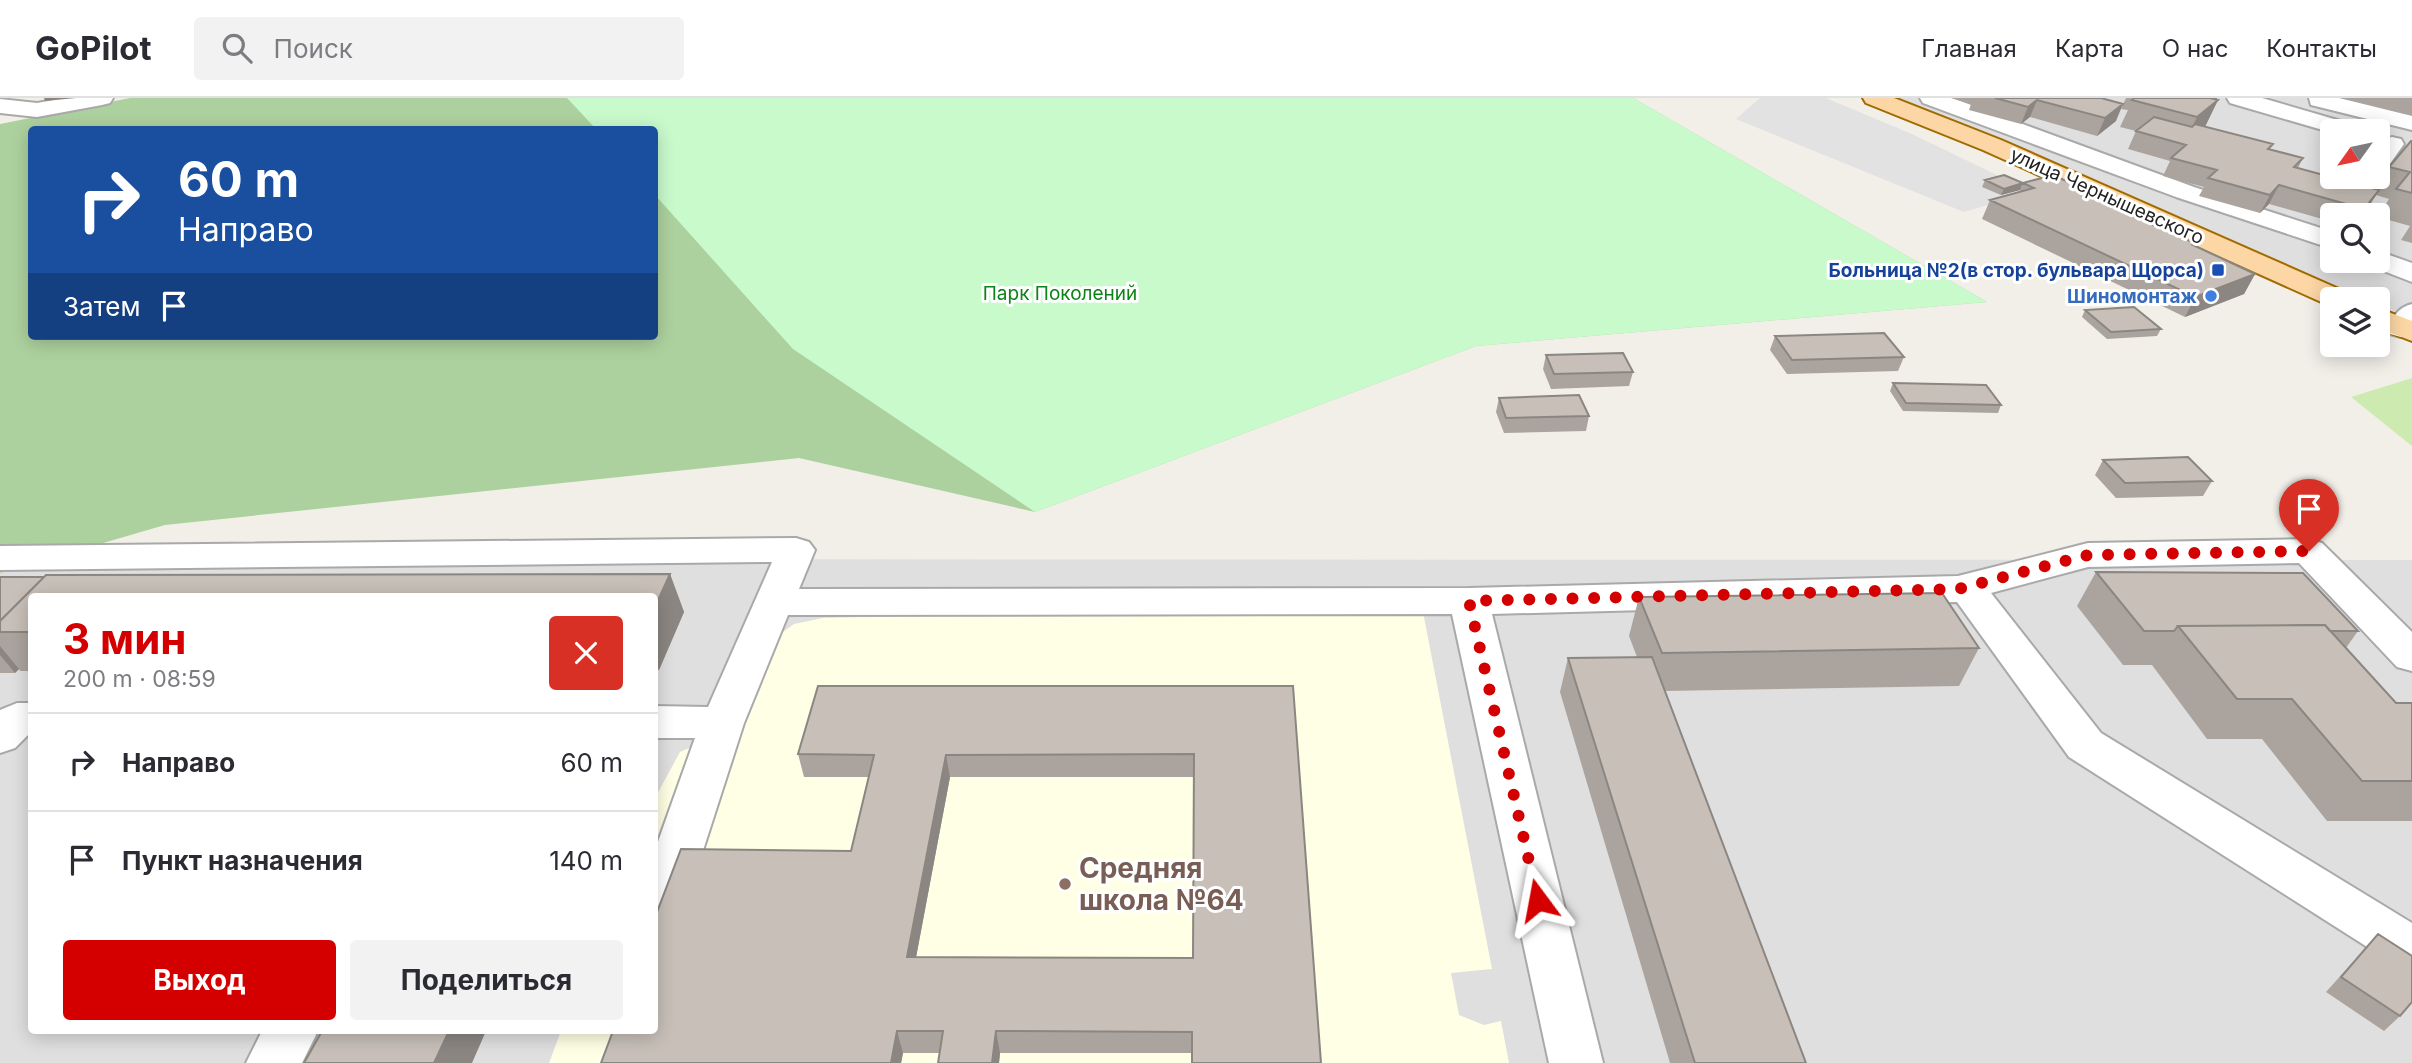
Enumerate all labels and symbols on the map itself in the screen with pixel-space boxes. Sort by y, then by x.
north arrow [2320,119,2390,189]
street label: улица Чернышевского [2007,143,2207,249]
place label: Больница №2(в стор. бульвара Щорса) [1828,259,2204,282]
marker: Больница №2(в стор. бульвара Щорса) [2210,262,2226,278]
park label: Парк Поколений [983,282,1137,305]
place label: Шиномонтаж [2067,285,2198,308]
marker: Шиномонтаж [2203,288,2219,304]
pin [2279,479,2339,551]
place label: Средняя школа №64 [1079,851,1244,917]
position arrow [1501,863,1575,937]
marker: Средняя школа №64 [1057,876,1073,892]

